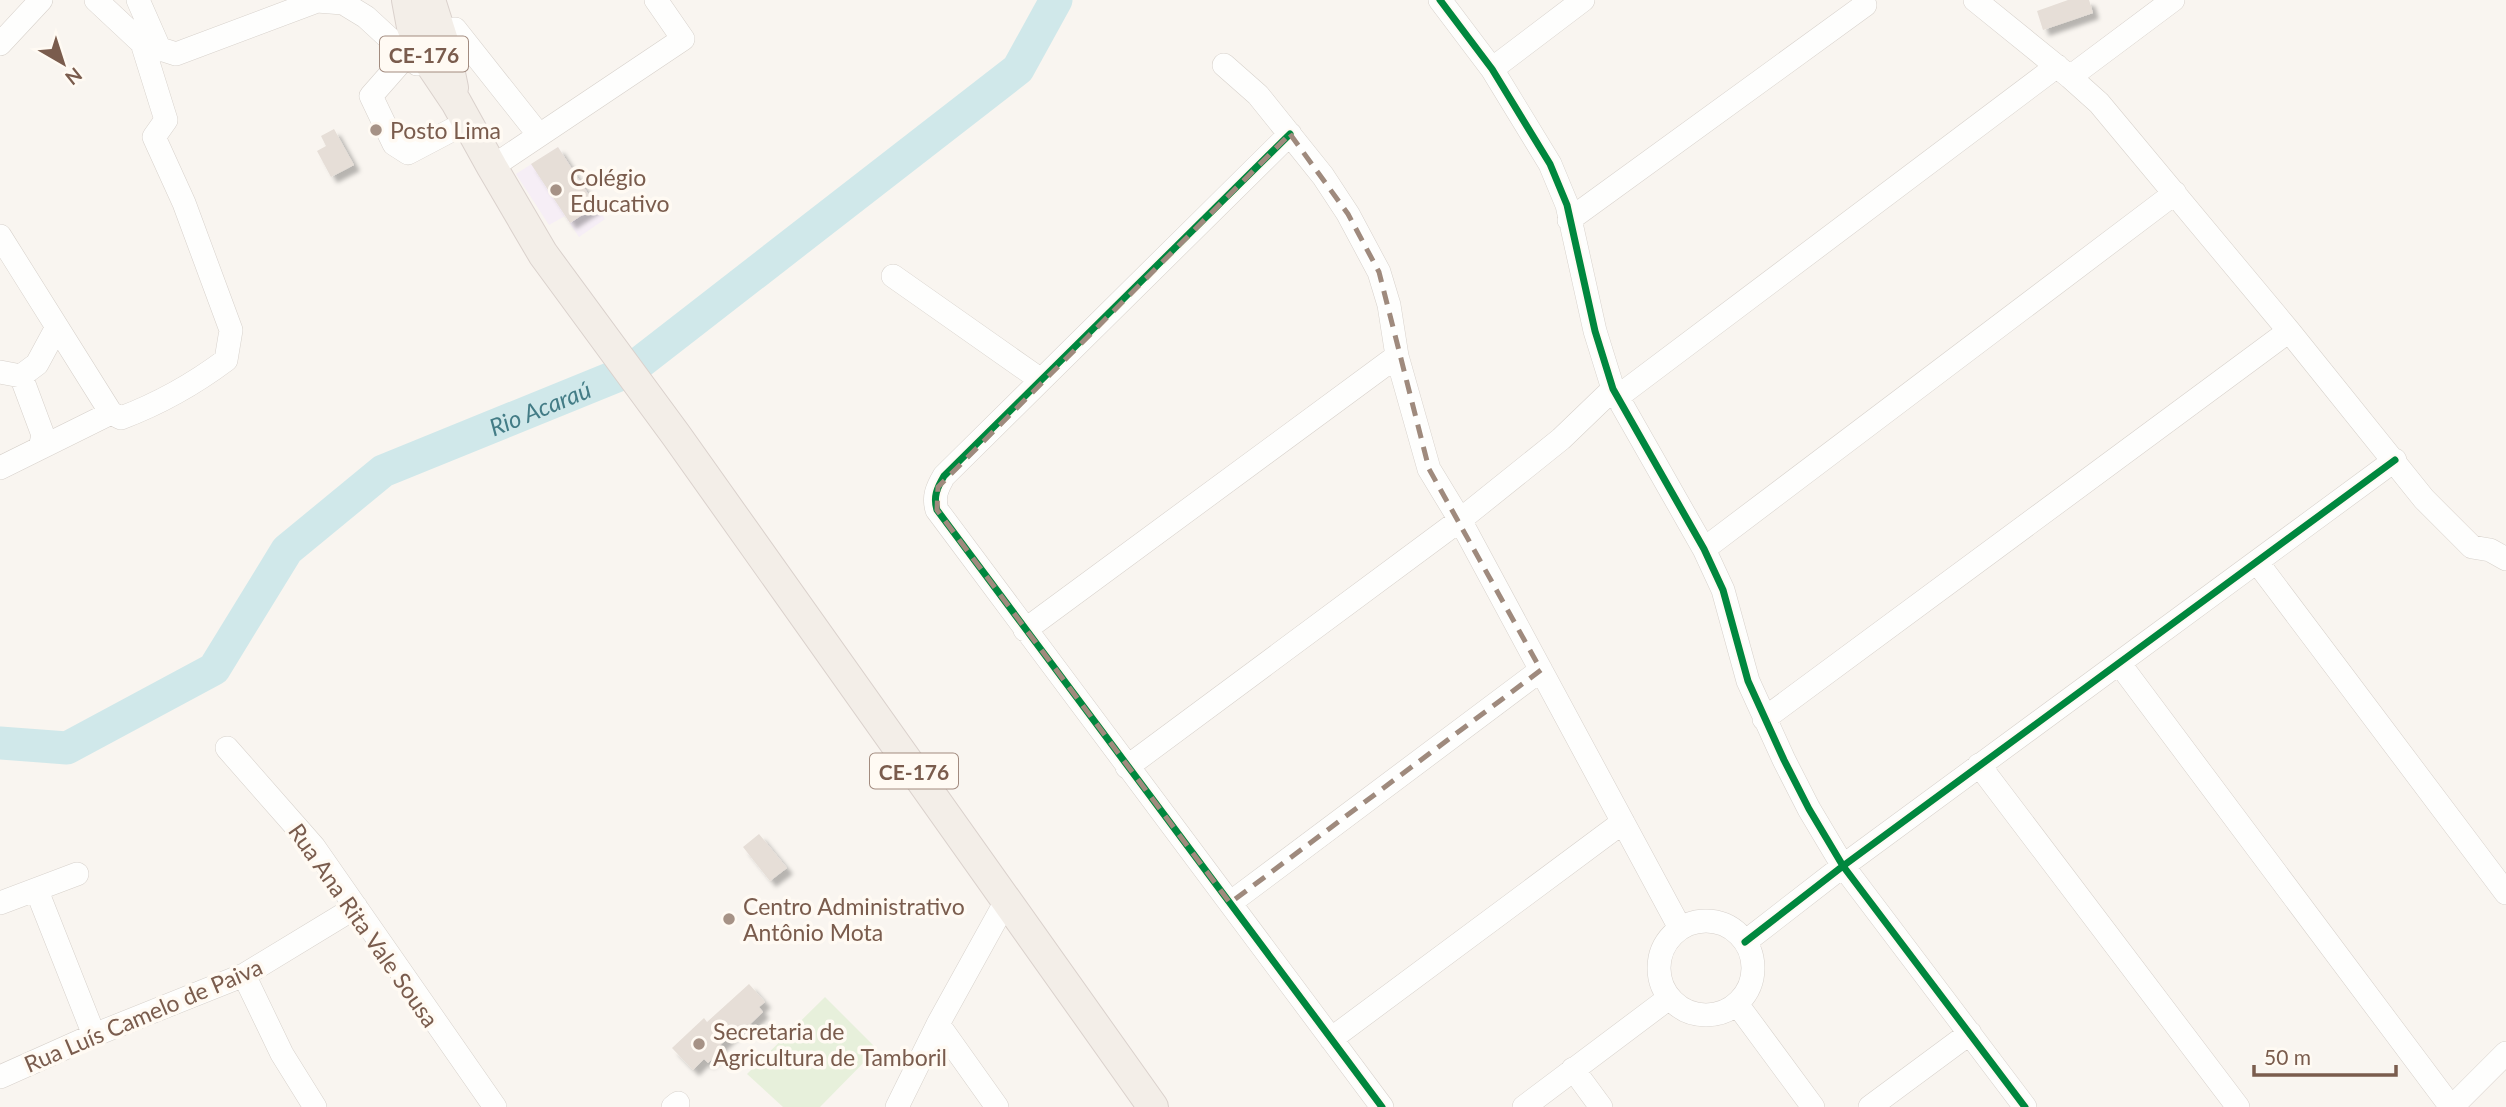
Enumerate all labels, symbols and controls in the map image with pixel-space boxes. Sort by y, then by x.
north arrow [28,28,98,98]
road number: CE-176 [380,36,468,72]
text: N [61,63,87,90]
place label: Posto Lima [390,116,501,144]
marker: Posto Lima [368,122,384,138]
place label: Colégio Educativo [570,163,670,217]
marker: Colégio Educativo [548,182,564,198]
water label: Rio Acaraú [484,374,595,441]
road number: CE-176 [870,754,958,788]
street label: Rua Ana Rita Vale Sousa [283,818,445,1032]
place label: Centro Administrativo Antônio Mota [743,892,965,946]
marker: Centro Administrativo Antônio Mota [721,911,737,927]
street label: Rua Luís Camelo de Paiva [20,952,266,1078]
place label: Secretaria de Agricultura de Tamboril [713,1017,947,1071]
scale bar [2254,1034,2396,1078]
marker: Secretaria de Agricultura de Tamboril [691,1036,707,1052]
text: 50 m [2264,1044,2311,1069]

